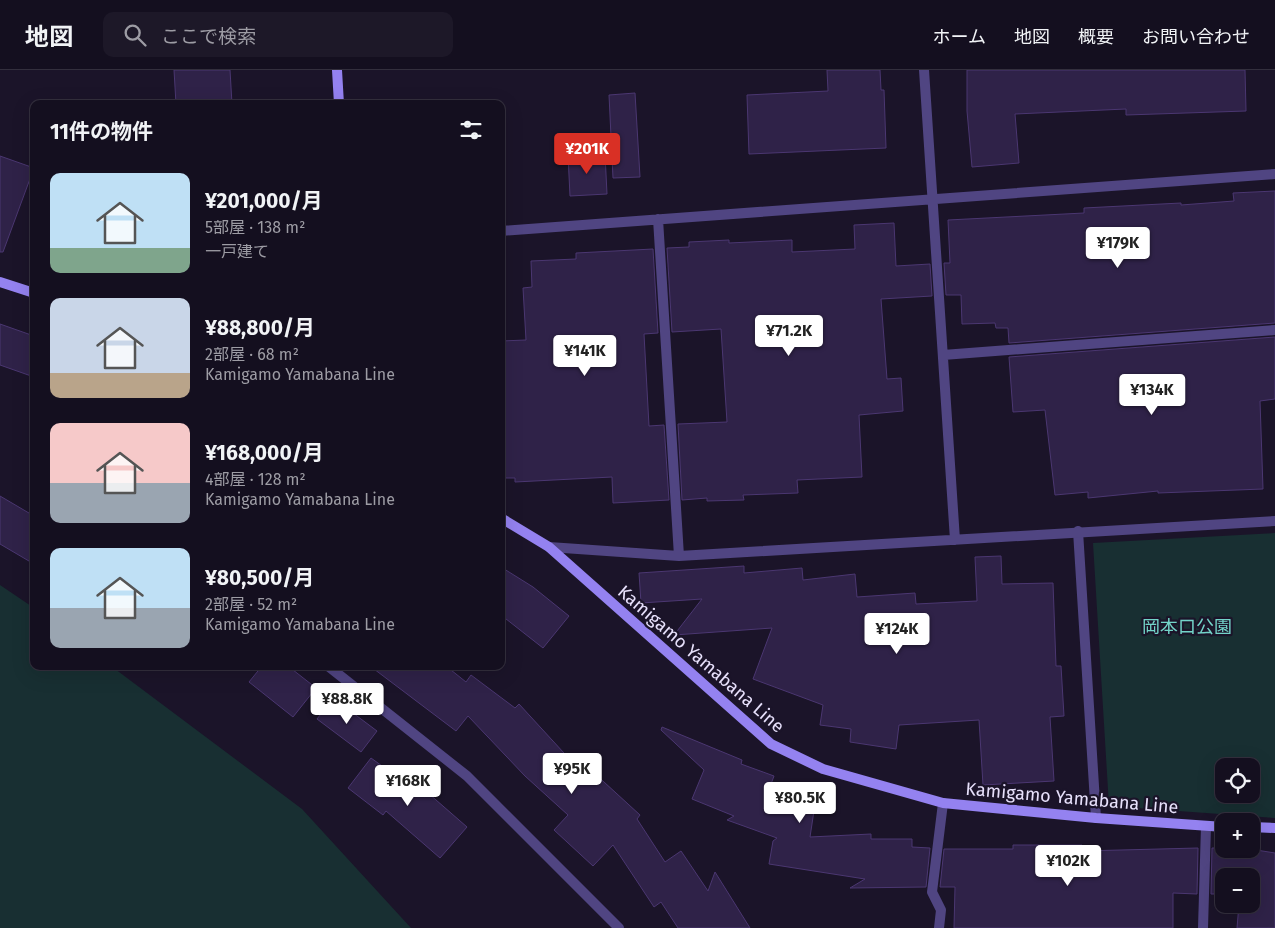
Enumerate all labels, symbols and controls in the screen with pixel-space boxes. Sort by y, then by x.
search box [103,12,453,57]
icon: search [121,21,149,49]
text: 地図 [25,23,73,51]
text: ここで検索 [161,25,256,48]
text: ホーム [933,26,986,48]
text: 地図 [1014,26,1050,48]
text: 概要 [1078,26,1114,48]
text: お問い合わせ [1142,26,1250,48]
icon: filters [457,116,485,144]
text: 11件の物件 [50,119,153,145]
pin: ¥201K [552,132,622,175]
text: ¥201K [565,139,609,158]
text: ¥201,000/月 [205,188,323,214]
icon: home [90,193,150,253]
text: 5部屋 · 138 m² [205,218,305,237]
pin: ¥179K [1083,226,1153,269]
text: ¥179K [1097,233,1139,252]
text: 一戸建て [205,242,269,261]
pin: ¥71.2K [748,314,830,357]
text: ¥88,800/月 [205,315,315,341]
icon: home [90,318,150,378]
text: ¥71.2K [766,321,812,340]
pin: ¥141K [550,334,620,377]
text: ¥141K [564,341,606,360]
text: 2部屋 · 68 m² [205,345,299,364]
text: Kamigamo Yamabana Line [205,365,395,384]
pin: ¥134K [1117,374,1187,416]
text: ¥134K [1130,380,1174,399]
text: ¥168,000/月 [205,440,324,466]
icon: home [90,443,150,503]
text: 4部屋 · 128 m² [205,470,306,489]
text: Kamigamo Yamabana Line [205,490,395,509]
text: ¥80,500/月 [205,565,314,591]
icon: home [90,568,150,628]
street label: Kamigamo Yamabana Line [613,581,789,737]
text: 2部屋 · 52 m² [205,595,297,614]
pin: ¥124K [862,612,932,655]
text: Kamigamo Yamabana Line [205,615,395,634]
park label: 岡本口公園 [1142,616,1232,638]
text: ¥124K [875,619,919,638]
pin: ¥88.8K [306,682,388,725]
text: ¥88.8K [322,689,372,708]
pin: ¥95K [542,752,602,795]
map controls [1215,758,1260,913]
button: locate [1215,758,1260,803]
text: ¥95K [554,759,590,778]
pin: ¥168K [373,764,443,807]
text: ¥168K [386,771,430,790]
street label: Kamigamo Yamabana Line [965,778,1179,818]
pin: ¥80.5K [759,782,841,824]
text: ¥80.5K [775,788,825,807]
button: + [1215,813,1260,858]
pin: ¥102K [1033,844,1103,887]
text: ¥102K [1046,851,1090,870]
button: − [1215,868,1260,913]

